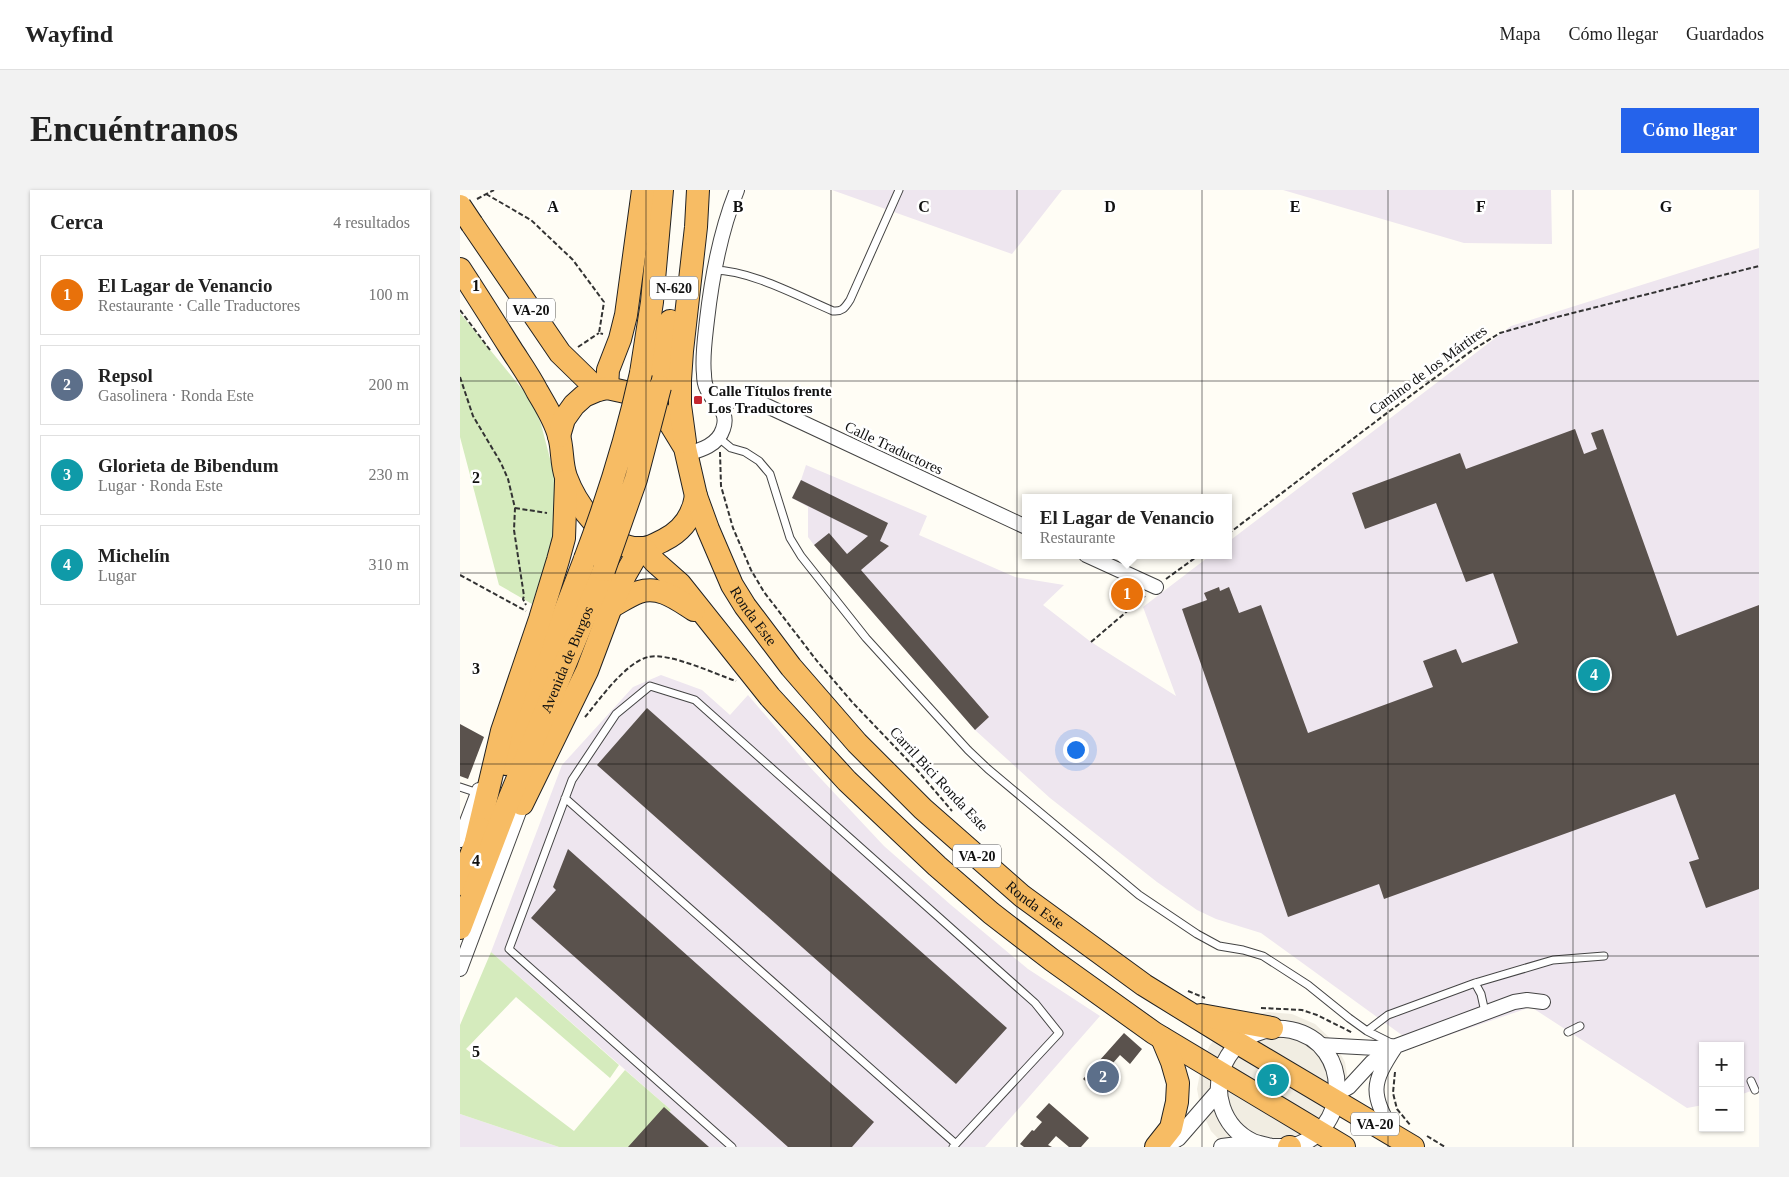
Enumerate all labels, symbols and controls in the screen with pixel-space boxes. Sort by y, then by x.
text: Wayfind [25,21,113,47]
text: Mapa [1500,24,1541,44]
text: Cómo llegar [1569,24,1658,44]
text: Guardados [1686,24,1764,44]
button: Cómo llegar [1621,108,1759,153]
text: Encuéntranos [30,110,238,149]
text: A [547,198,559,215]
text: B [733,198,744,215]
text: C [918,198,930,215]
text: D [1104,198,1116,215]
text: E [1290,198,1300,215]
text: F [1476,198,1486,215]
text: G [1660,198,1673,215]
text: Cerca [50,210,103,234]
text: 4 resultados [333,214,410,231]
text: El Lagar de Venancio [98,275,272,296]
road number: N-620 [650,276,698,300]
text: 1 [472,277,480,294]
text: 1 [63,286,71,303]
text: 100 m [369,286,409,303]
text: Restaurante · Calle Traductores [98,297,300,314]
road number: VA-20 [507,298,555,322]
street label: Camino de los Mártires [1366,322,1490,418]
text: Repsol [98,365,153,386]
text: 2 [63,376,71,393]
text: 200 m [369,376,409,393]
place label: Calle Títulos frente Los Traductores [708,383,832,416]
text: Gasolinera · Ronda Este [98,387,254,404]
marker: Calle Títulos frente Los Traductores [692,394,704,406]
street label: Calle Traductores [842,418,946,478]
text: Glorieta de Bibendum [98,455,279,476]
text: 3 [63,466,71,483]
text: 230 m [369,466,409,483]
text: 2 [472,469,480,486]
text: Lugar · Ronda Este [98,477,223,494]
popup [1022,494,1232,559]
text: El Lagar de Venancio [1040,507,1214,528]
text: Restaurante [1040,529,1115,546]
text: Michelín [98,545,170,566]
text: 4 [63,556,71,573]
text: 310 m [369,556,409,573]
text: Lugar [98,567,136,584]
pin: 1 [1111,575,1143,613]
street label: Ronda Este [727,584,780,649]
street label: Avenida de Burgos [538,603,596,715]
pin: 4 [1578,656,1610,694]
text: 3 [472,660,480,677]
street label: Carril Bici Ronda Este [887,724,992,835]
your location [1063,737,1089,763]
road number: VA-20 [953,844,1001,868]
text: 4 [472,852,480,869]
street label: Ronda Este [1003,878,1068,932]
map controls [1699,1042,1744,1132]
button: + [1699,1042,1744,1087]
text: 5 [472,1043,480,1060]
pin: 2 [1087,1058,1119,1096]
pin: 3 [1257,1061,1289,1099]
button: − [1699,1087,1744,1132]
road number: VA-20 [1351,1112,1399,1136]

